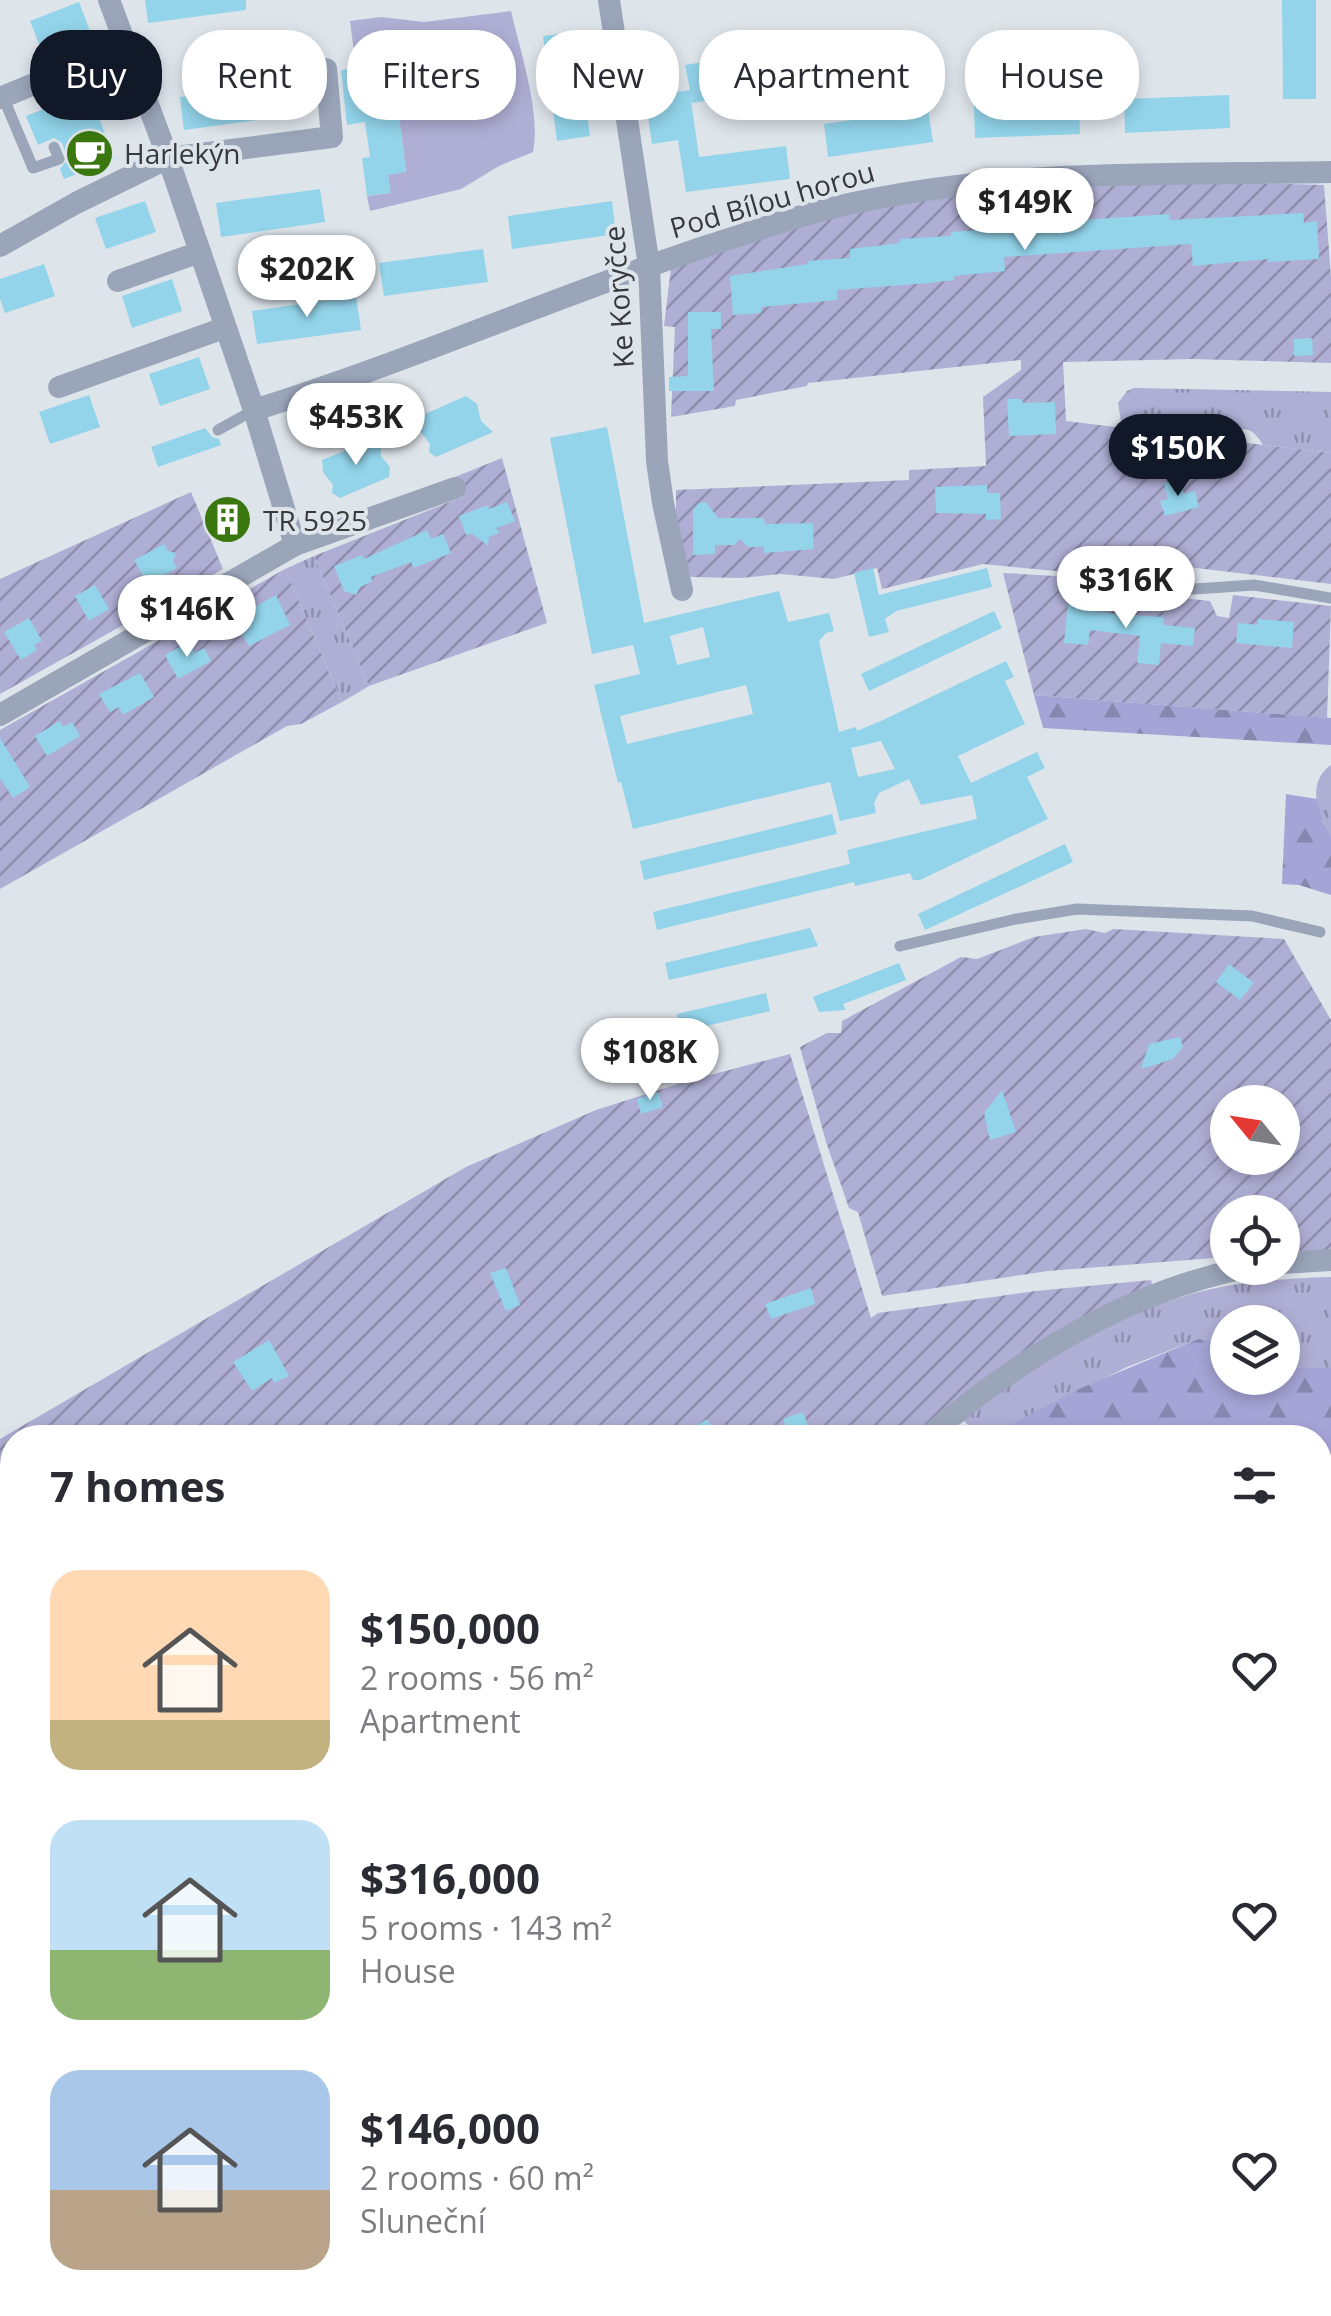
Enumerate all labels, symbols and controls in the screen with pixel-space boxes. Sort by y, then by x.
chip: Buy [30,30,162,120]
chip: Rent [182,30,327,120]
chip: Filters [347,30,516,120]
chip: New [536,30,679,120]
chip: Apartment [699,30,945,120]
chip: House [965,30,1139,120]
cafe icon: Harlekýn [63,127,115,179]
place label: Harlekýn [124,134,240,172]
street label: Pod Bílou horou [665,152,879,246]
pin: $149K [955,168,1095,253]
text: $149K [978,179,1072,222]
street label: Ke Koryčce [594,225,642,369]
pin: $202K [237,235,377,320]
text: $202K [260,246,354,289]
pin: $453K [286,383,426,468]
text: $453K [309,394,403,437]
pin: $150K [1108,414,1248,499]
text: $150K [1131,425,1225,468]
building icon: TR 5925 [202,494,254,546]
place label: TR 5925 [263,501,367,539]
pin: $316K [1056,546,1196,631]
text: $316K [1079,557,1173,600]
pin: $146K [117,575,257,660]
text: $146K [140,586,234,629]
pin: $108K [580,1018,720,1103]
text: $108K [603,1029,697,1072]
north arrow [1210,1085,1300,1175]
map controls [1210,1085,1300,1395]
button: locate [1210,1195,1300,1285]
button: layers [1210,1305,1300,1395]
text: 7 homes [50,1457,225,1514]
icon: filters [1227,1458,1282,1513]
text: $150,000 [360,1599,540,1656]
icon: home [130,1610,250,1730]
icon: heart [1227,1643,1282,1698]
text: 2 rooms · 56 m² [360,1656,594,1699]
text: Apartment [360,1699,521,1742]
text: $316,000 [360,1849,540,1906]
icon: home [130,1860,250,1980]
icon: heart [1227,1893,1282,1948]
text: 5 rooms · 143 m² [360,1906,612,1949]
text: House [360,1949,456,1992]
text: $146,000 [360,2099,540,2156]
icon: home [130,2110,250,2230]
icon: heart [1227,2143,1282,2198]
text: 2 rooms · 60 m² [360,2156,594,2199]
text: Sluneční [360,2199,486,2242]

